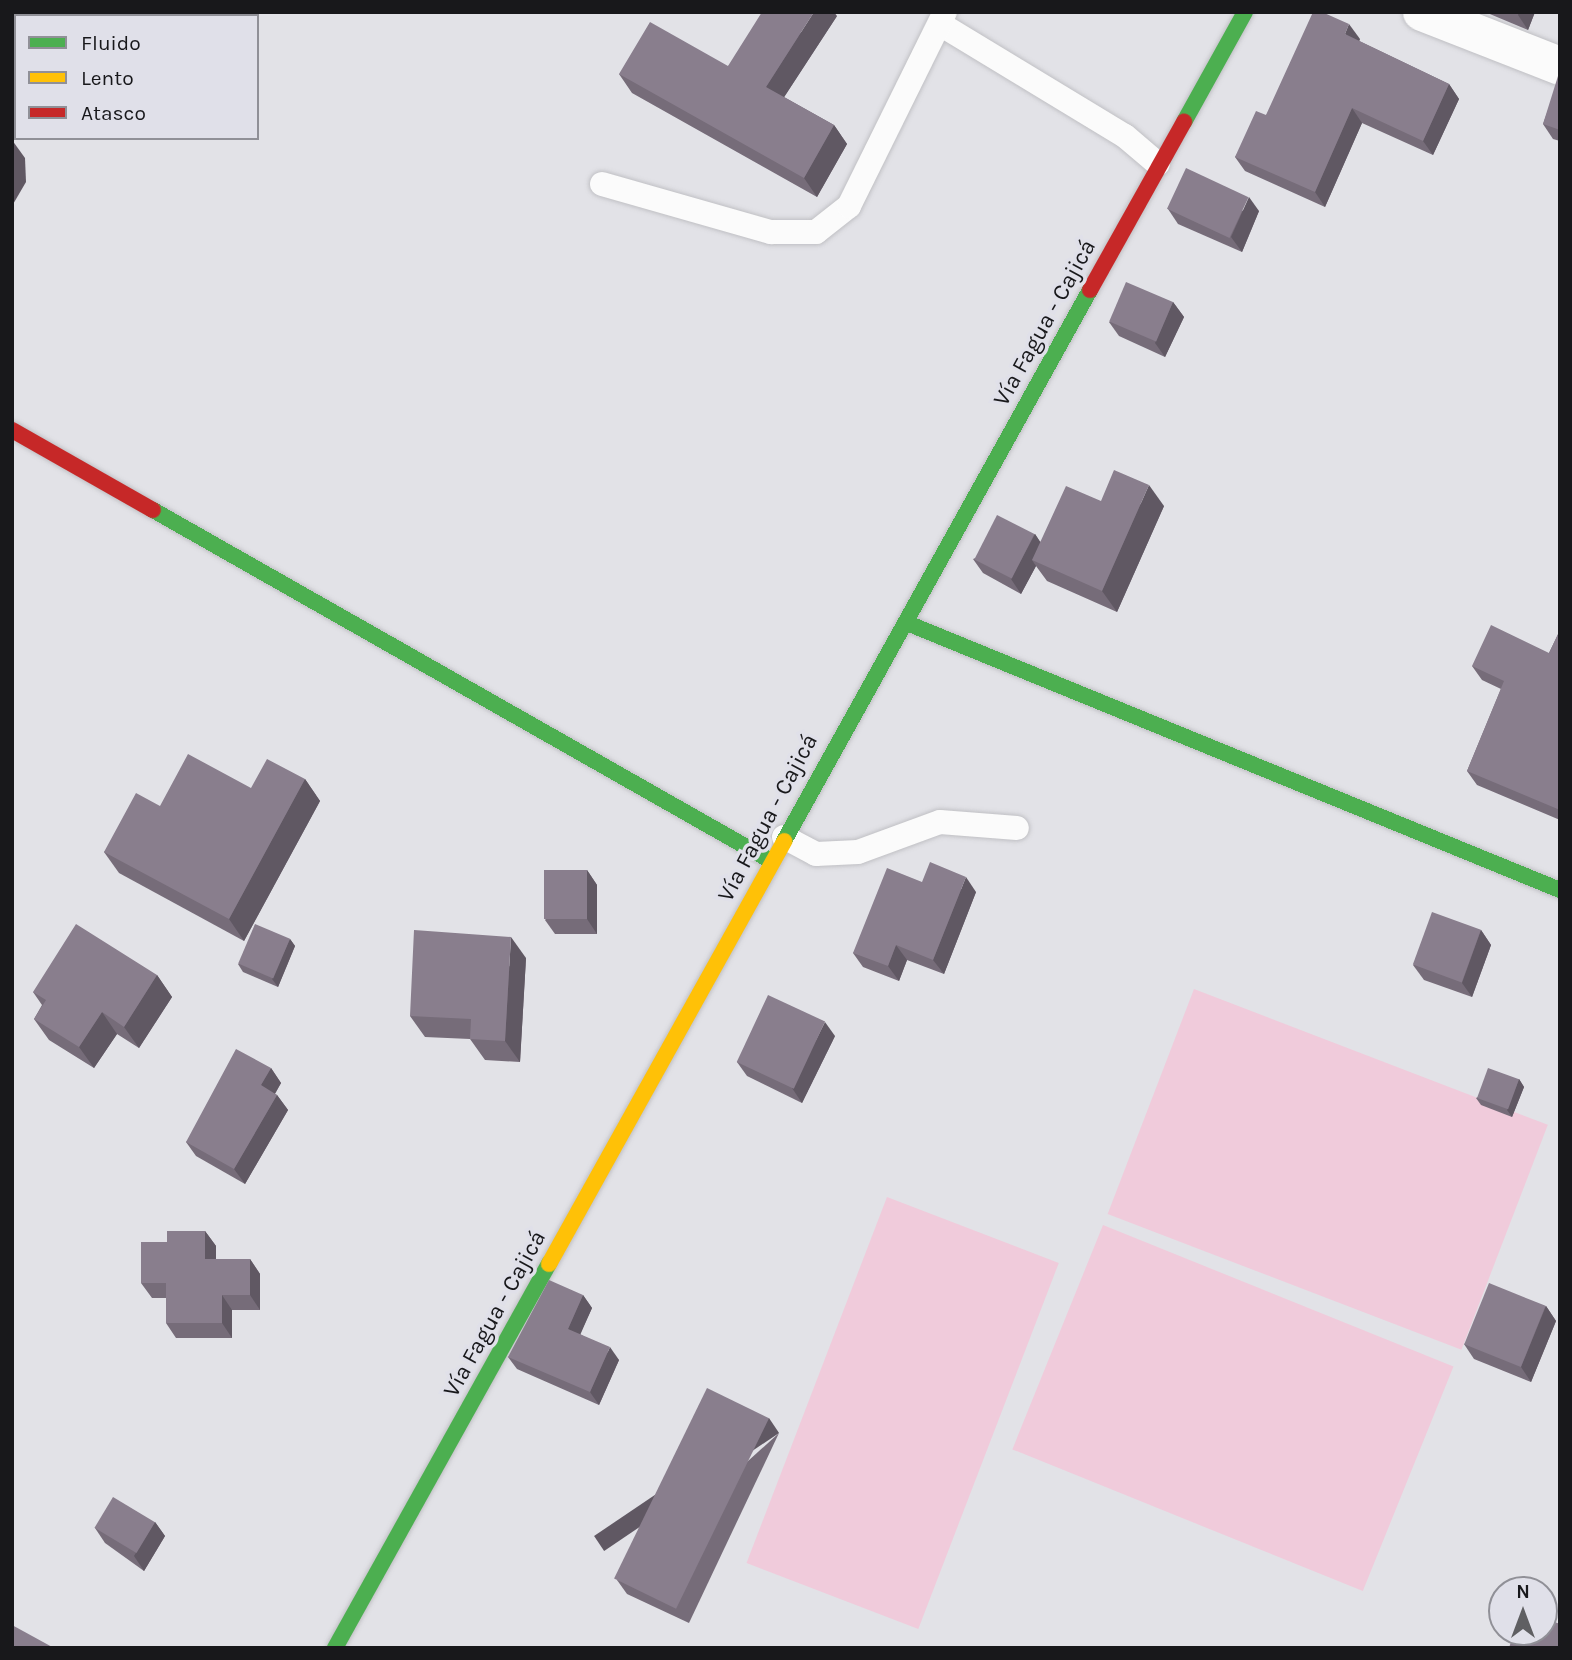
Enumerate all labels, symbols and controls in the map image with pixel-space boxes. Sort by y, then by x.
legend [14,14,259,140]
text: Fluido [81,31,141,55]
text: Lento [81,66,134,90]
text: Atasco [81,101,146,125]
street label: Vía Fagua - Cajicá [988,235,1102,411]
street label: Vía Fagua - Cajicá [712,729,824,907]
street label: Vía Fagua - Cajicá [438,1226,552,1402]
north arrow [1488,1576,1558,1646]
text: N [1516,1581,1530,1603]

